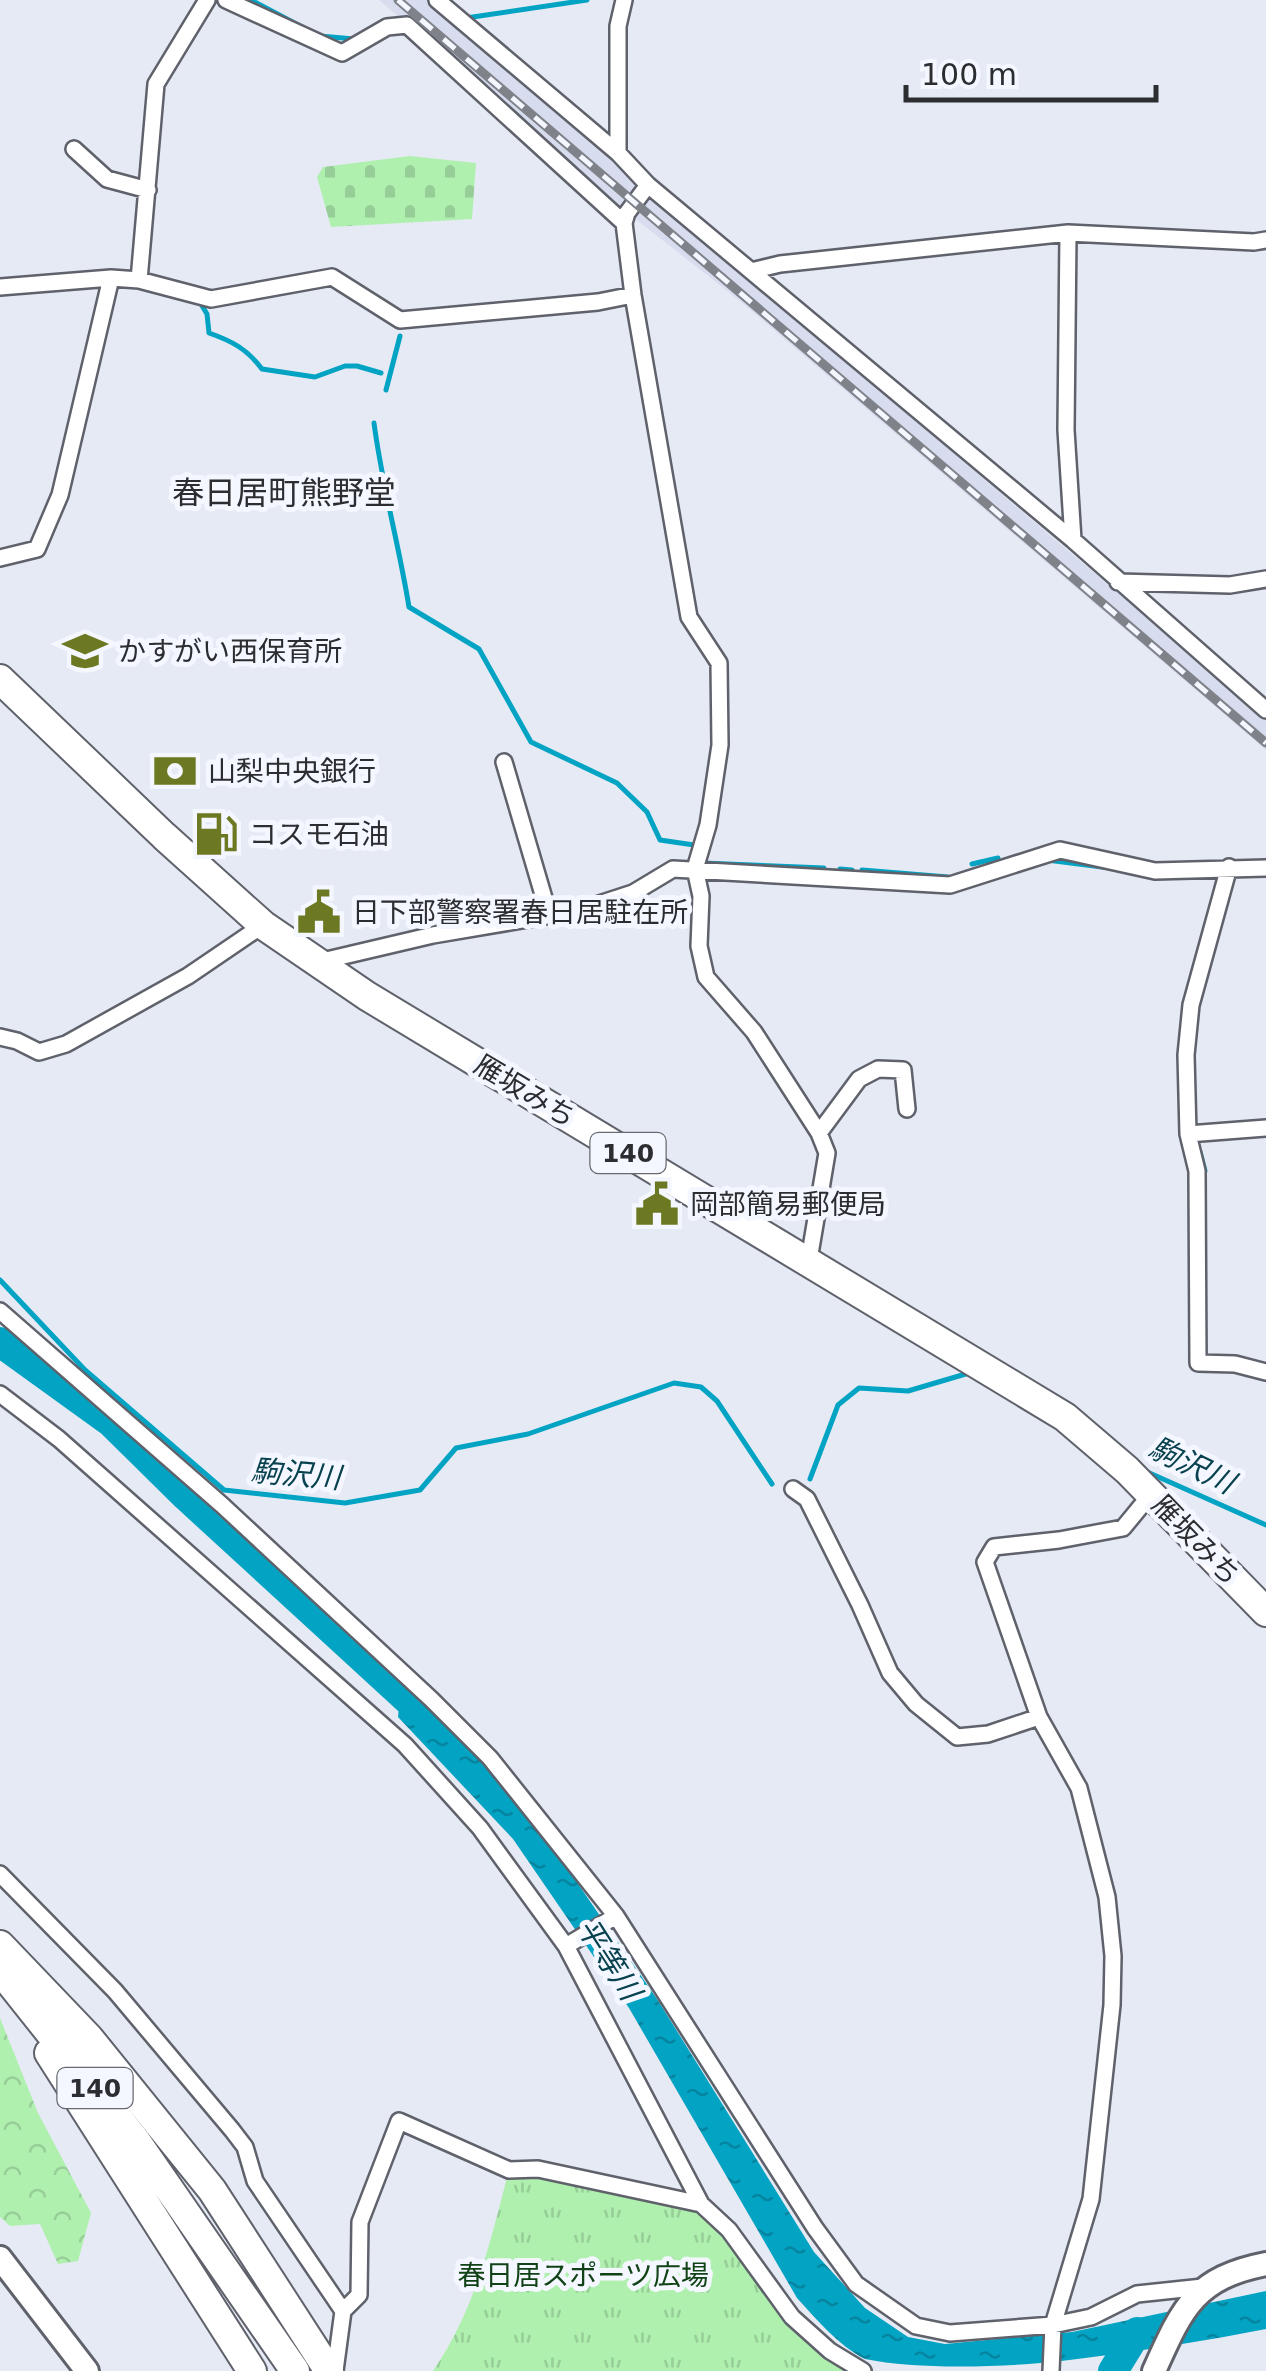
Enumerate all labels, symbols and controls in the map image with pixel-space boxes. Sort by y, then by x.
scale bar [906,40,1156,102]
text: 100 m [921,57,1017,92]
district label: 春日居町熊野堂 [172,474,396,512]
school or university icon: かすがい西保育所 [61,627,109,675]
place label: かすがい西保育所 [118,635,342,668]
bank icon: 山梨中央銀行 [151,747,199,795]
place label: 山梨中央銀行 [208,755,376,788]
fuel station icon: コスモ石油 [192,810,240,858]
place label: コスモ石油 [249,818,389,851]
public building icon: 日下部警察署春日居駐在所 [295,888,343,936]
place label: 日下部警察署春日居駐在所 [352,896,688,929]
street label: 雁坂みち [468,1048,582,1134]
road number: 140 [590,1133,666,1173]
public building icon: 岡部簡易郵便局 [633,1180,681,1228]
place label: 岡部簡易郵便局 [690,1188,886,1221]
water label: 駒沢川 [1144,1430,1243,1502]
water label: 駒沢川 [250,1453,345,1496]
street label: 雁坂みち [1145,1488,1247,1592]
water label: 平等川 [570,1912,650,2009]
road number: 140 [58,2068,132,2108]
park label: 春日居スポーツ広場 [457,2259,709,2292]

